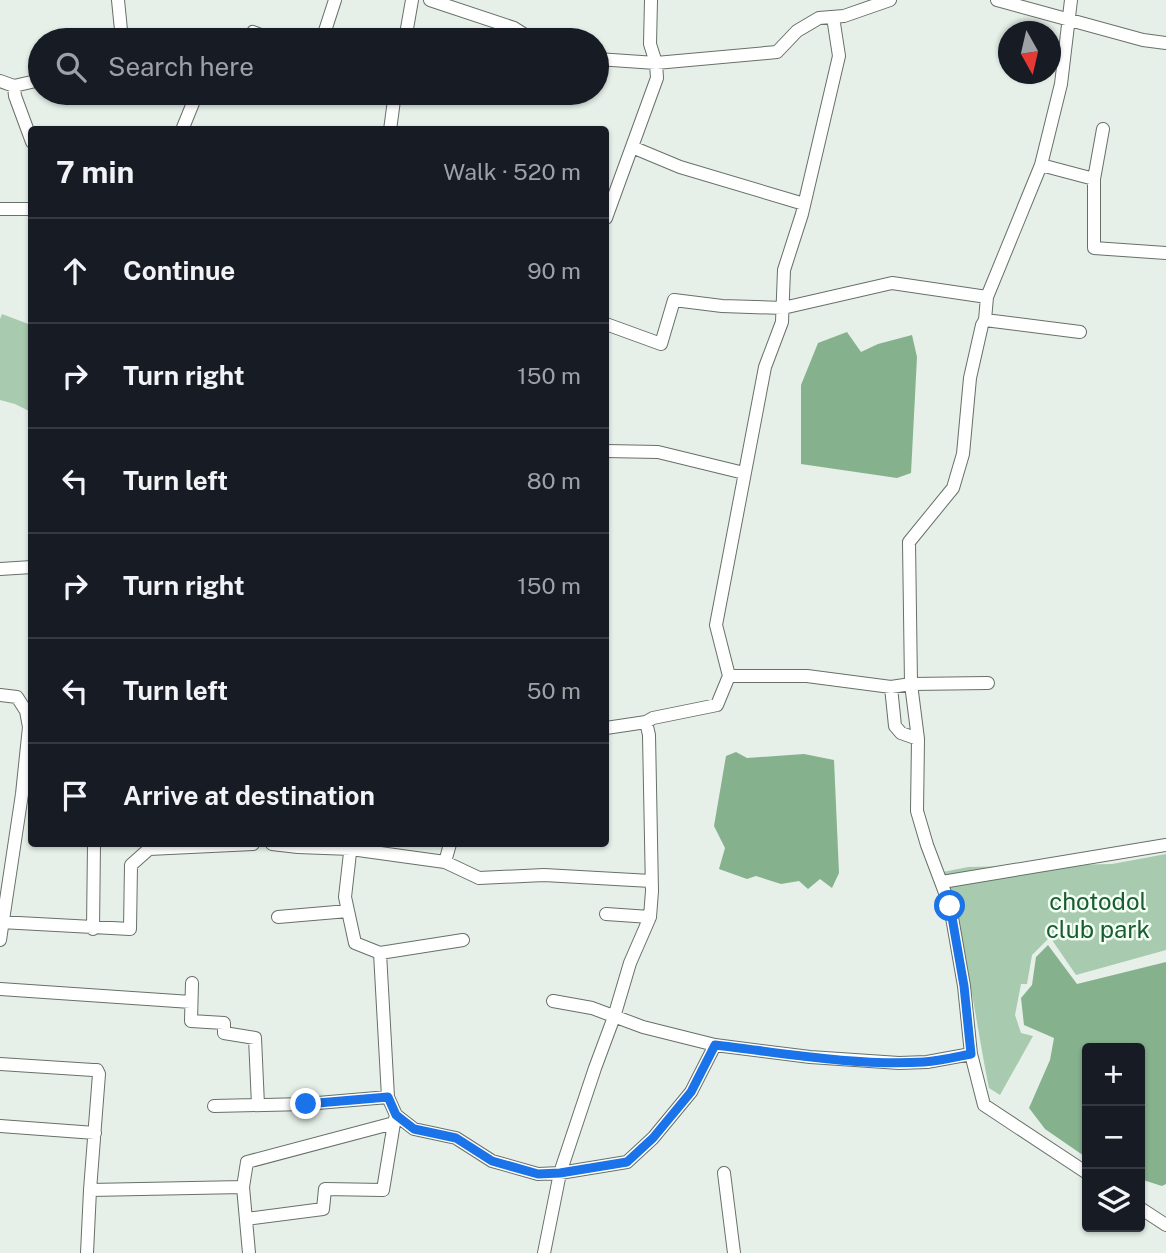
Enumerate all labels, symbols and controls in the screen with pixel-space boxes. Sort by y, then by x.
north arrow [998,21,1061,84]
search box [28,28,609,105]
icon: search [52,48,90,86]
text: Search here [108,51,254,82]
text: 7 min [56,154,134,190]
text: Walk · 520 m [443,158,581,185]
icon: ahead [56,252,94,290]
text: Continue [123,255,235,286]
text: 90 m [527,257,581,284]
icon: right [56,357,94,395]
text: Turn right [123,360,245,391]
text: 150 m [517,362,581,389]
icon: left [56,462,94,500]
text: Turn left [123,465,228,496]
text: 80 m [527,467,581,494]
icon: right [56,567,94,605]
text: Turn right [123,570,245,601]
text: 150 m [517,572,581,599]
icon: left [56,672,94,710]
text: Turn left [123,675,228,706]
text: 50 m [527,677,581,704]
icon: arrive [56,777,94,815]
text: Arrive at destination [123,780,375,811]
park label: chotodol club park [1046,887,1150,943]
route start [934,890,965,921]
map controls [1082,1043,1145,1232]
button: + [1082,1043,1145,1106]
route end [290,1088,321,1119]
button: − [1082,1106,1145,1169]
button: layers [1082,1169,1145,1232]

